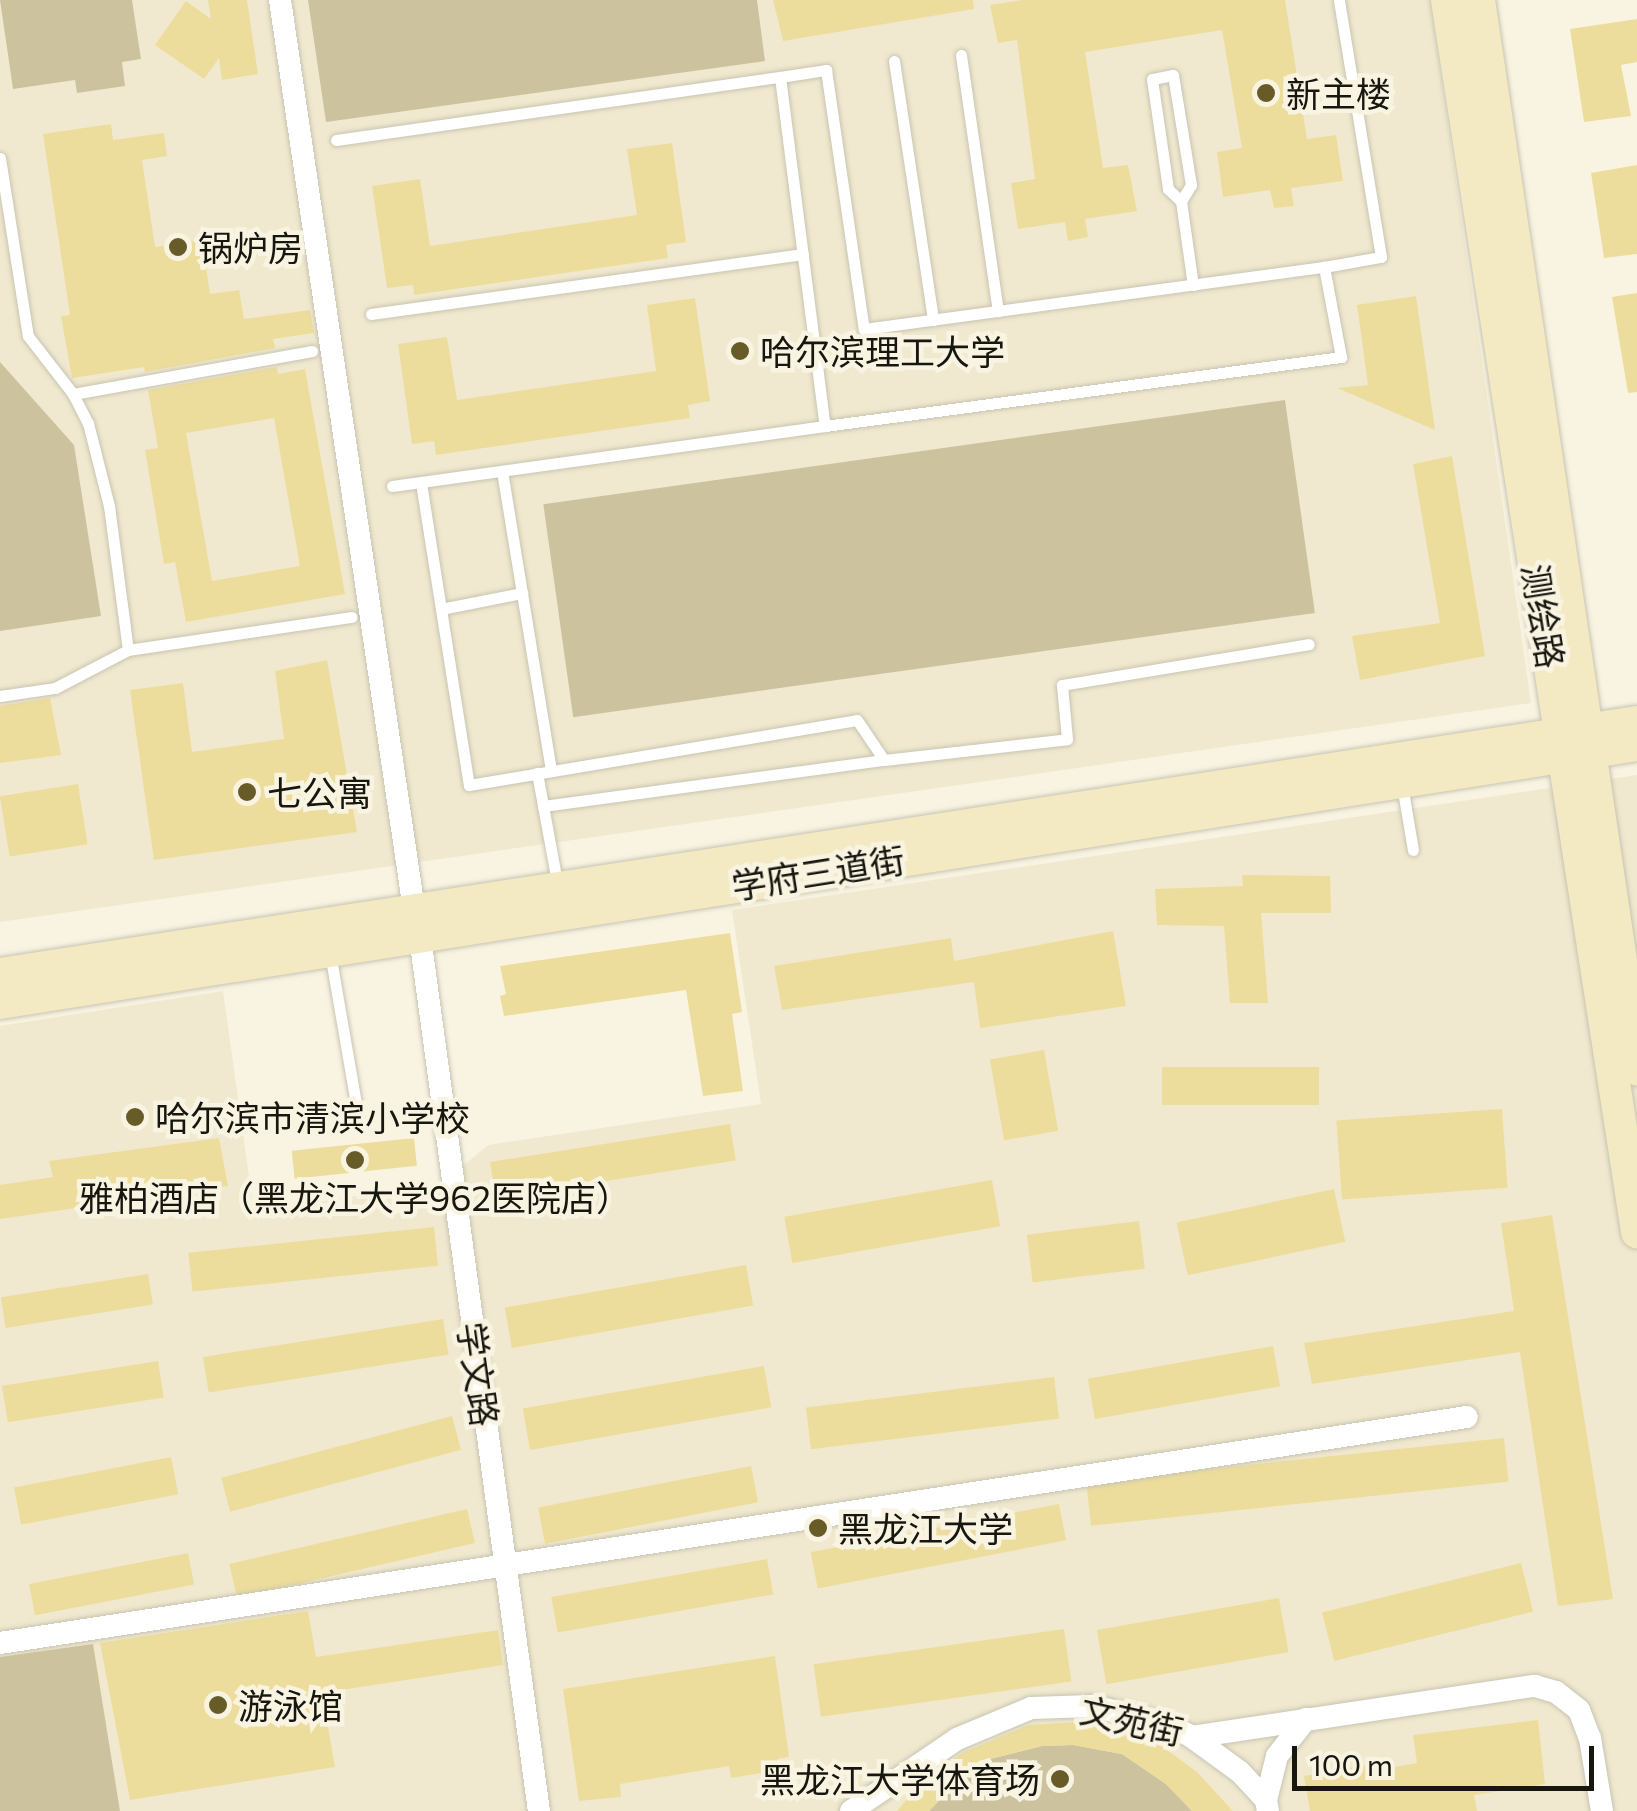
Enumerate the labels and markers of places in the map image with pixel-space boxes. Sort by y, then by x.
place label: 新主楼 [1286,72,1391,114]
marker: 新主楼 [1255,82,1277,104]
place label: 锅炉房 [198,226,303,268]
marker: 锅炉房 [167,236,189,258]
place label: 哈尔滨理工大学 [760,330,1005,372]
marker: 哈尔滨理工大学 [729,340,751,362]
place label: 七公寓 [267,771,372,813]
marker: 七公寓 [236,781,258,803]
place label: 哈尔滨市清滨小学校 [155,1096,470,1138]
marker: 哈尔滨市清滨小学校 [124,1106,146,1128]
marker: 雅柏酒店（黑龙江大学962医院店） [344,1149,366,1171]
place label: 雅柏酒店（黑龙江大学962医院店） [79,1176,631,1218]
place label: 黑龙江大学 [838,1507,1013,1549]
marker: 黑龙江大学 [807,1517,829,1539]
place label: 游泳馆 [238,1684,343,1726]
marker: 游泳馆 [207,1694,229,1716]
place label: 黑龙江大学体育场 [760,1758,1040,1800]
marker: 黑龙江大学体育场 [1049,1768,1071,1790]

